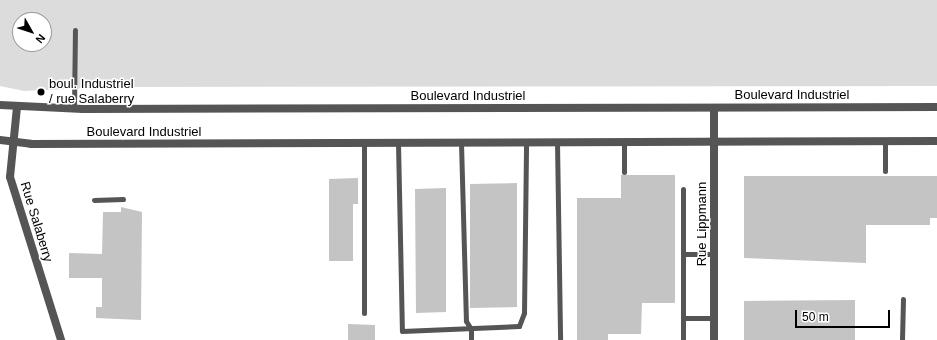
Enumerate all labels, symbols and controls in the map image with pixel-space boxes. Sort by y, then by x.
north arrow [12,12,52,52]
text: N [33,32,48,46]
place label: boul. Industriel / rue Salaberry [49,77,134,108]
marker: boul. Industriel / rue Salaberry [36,87,46,97]
street label: Boulevard Industriel [735,87,849,103]
street label: Boulevard Industriel [411,88,525,104]
street label: Boulevard Industriel [87,124,201,140]
street label: Rue Salaberry [16,180,56,264]
street label: Rue Lippmann [694,182,710,266]
scale bar [797,302,892,328]
text: 50 m [802,310,829,324]

